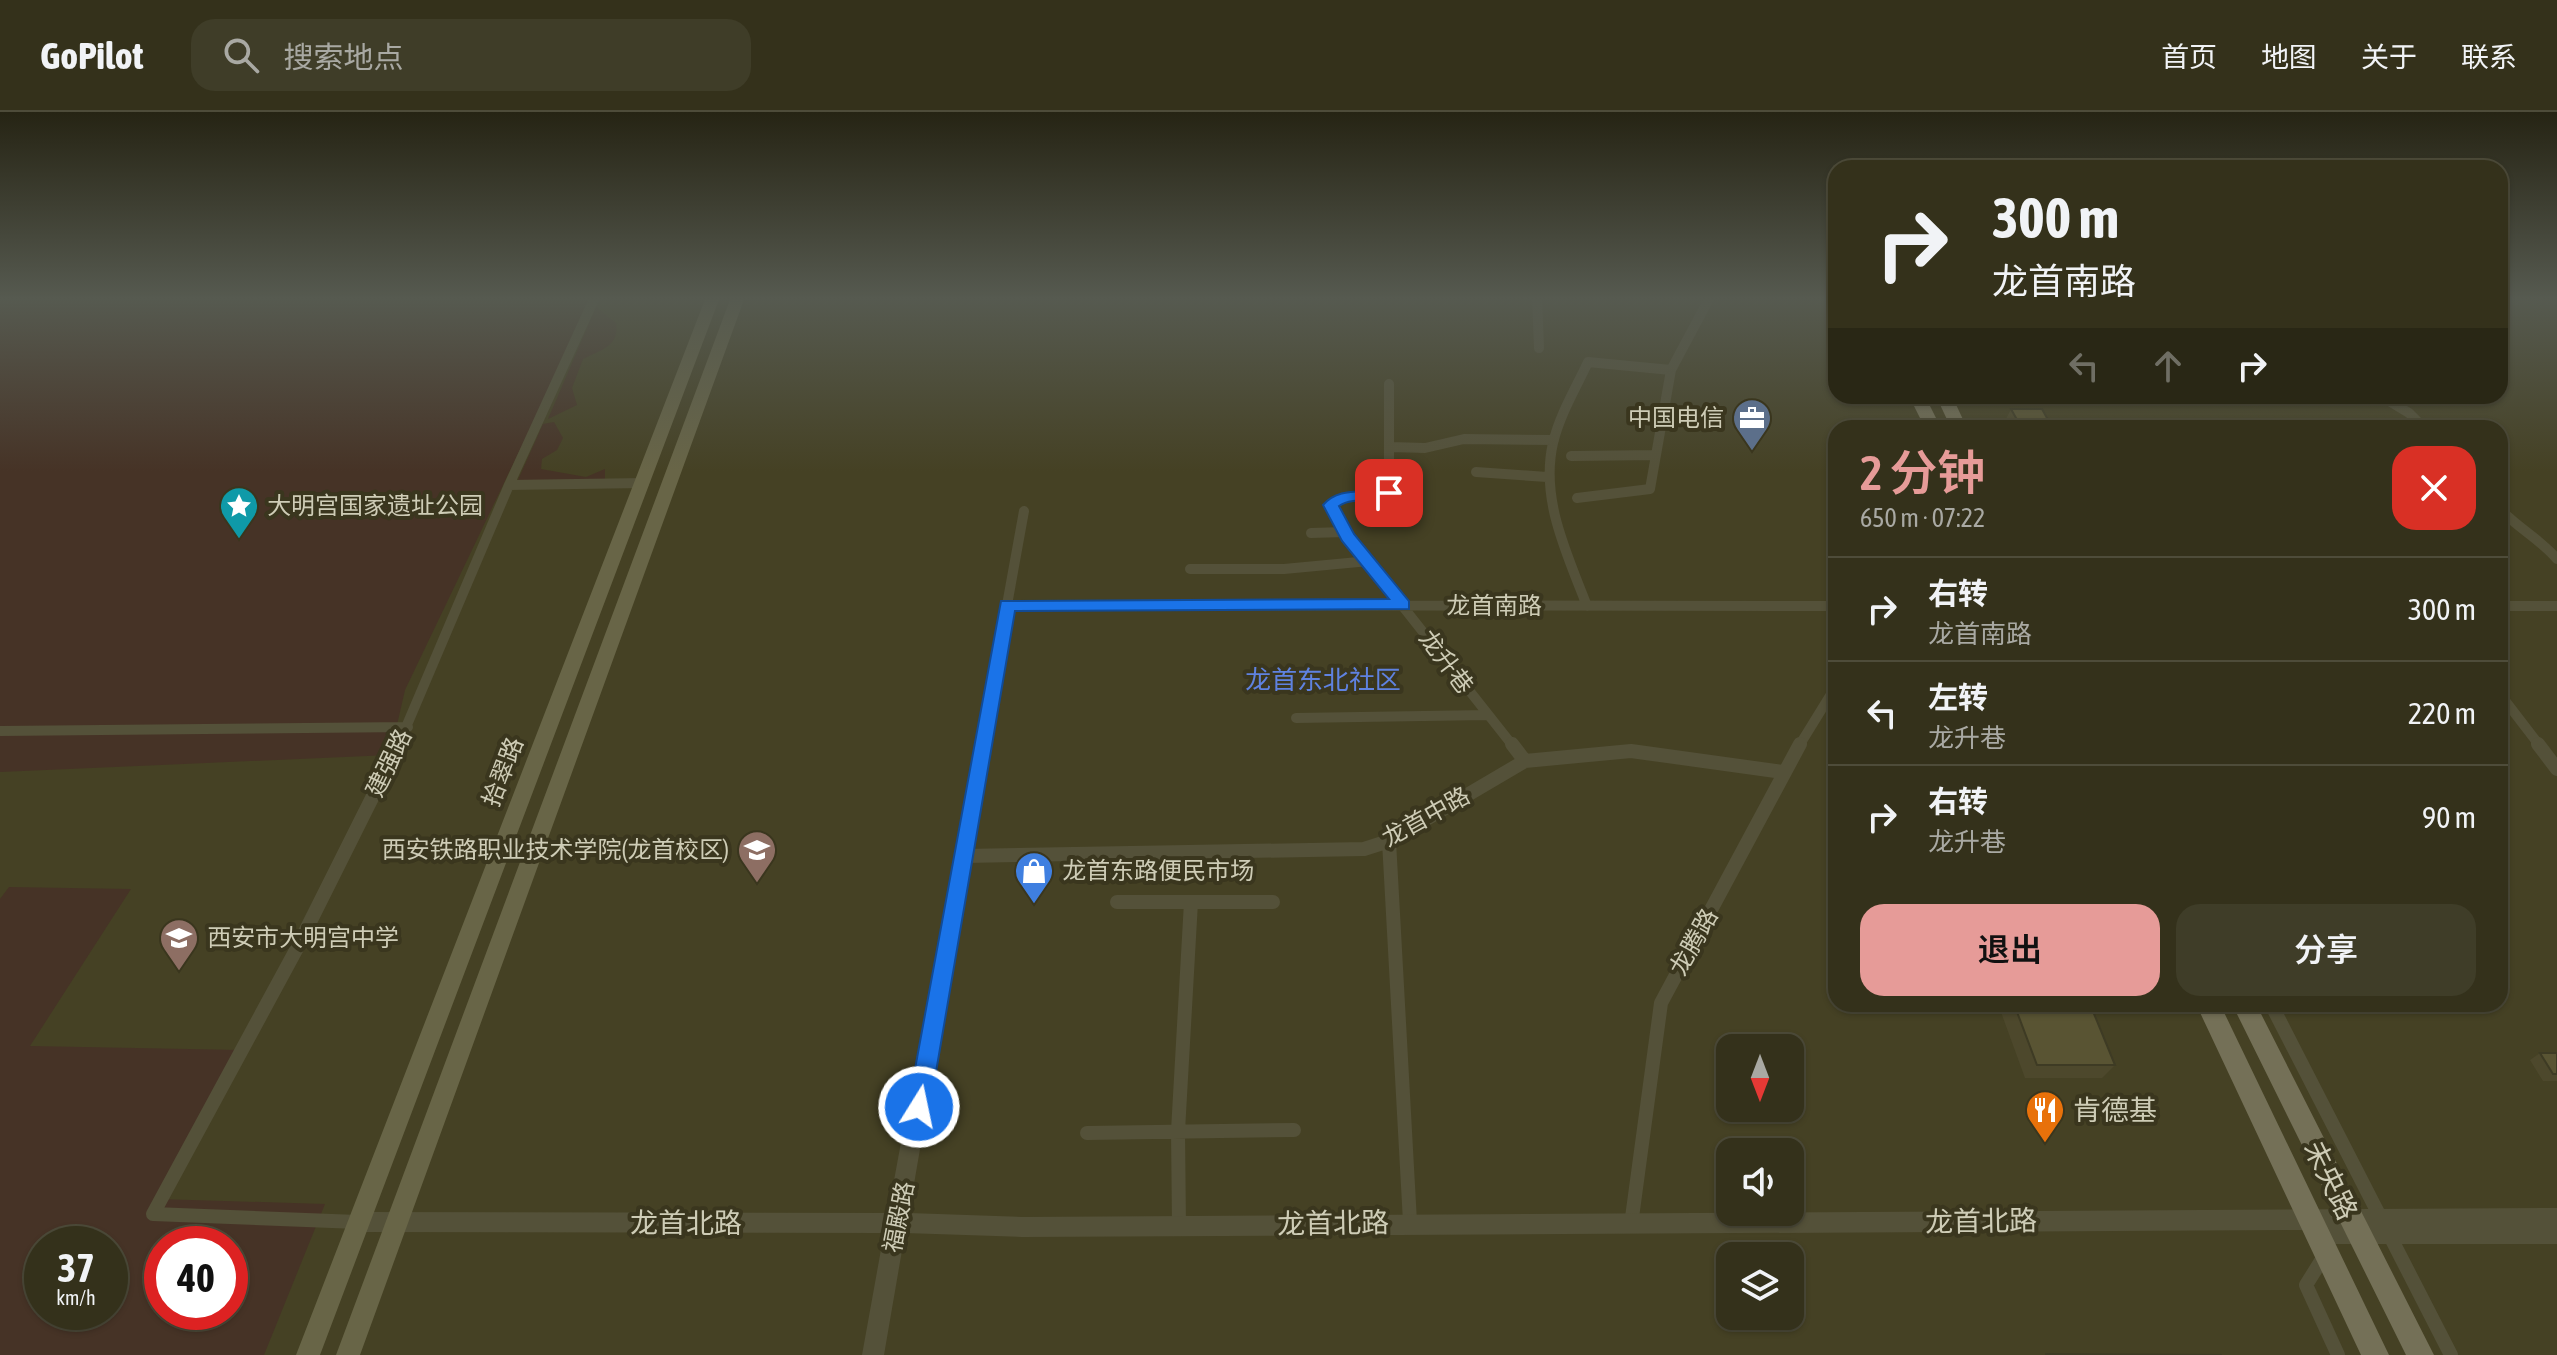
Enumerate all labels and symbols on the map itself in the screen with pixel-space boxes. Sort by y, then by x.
office icon: 中国电信 [1731,397,1773,452]
place label: 中国电信 [1628,404,1724,431]
pin [1355,459,1423,527]
place icon: 大明宫国家遗址公园 [218,485,260,540]
place label: 大明宫国家遗址公园 [267,492,483,519]
street label: 龙首南路 [1446,592,1542,619]
street label: 龙升巷 [1414,625,1479,699]
district label: 龙首东北社区 [1245,665,1401,695]
street label: 建强路 [361,725,416,801]
street label: 拾翠路 [477,733,528,810]
street label: 龙首中路 [1377,781,1474,852]
school or university icon: 西安铁路职业技术学院(龙首校区) [736,829,778,884]
place label: 西安铁路职业技术学院(龙首校区) [381,836,729,863]
shop icon: 龙首东路便民市场 [1013,850,1055,905]
place label: 龙首东路便民市场 [1062,857,1254,884]
street label: 龙腾路 [1664,904,1723,980]
school or university icon: 西安市大明宫中学 [158,917,200,972]
place label: 西安市大明宫中学 [207,924,399,951]
north arrow [1716,1034,1804,1122]
position arrow [877,1065,961,1149]
restaurant icon: 肯德基 [2024,1089,2066,1144]
place label: 肯德基 [2073,1094,2157,1126]
street label: 未央路 [2298,1135,2364,1225]
street label: 福殿路 [878,1179,919,1255]
street label: 龙首北路 [1925,1204,2037,1238]
street label: 龙首北路 [1277,1206,1389,1240]
street label: 龙首北路 [630,1207,742,1239]
speed limit sign: 40 [144,1226,248,1330]

